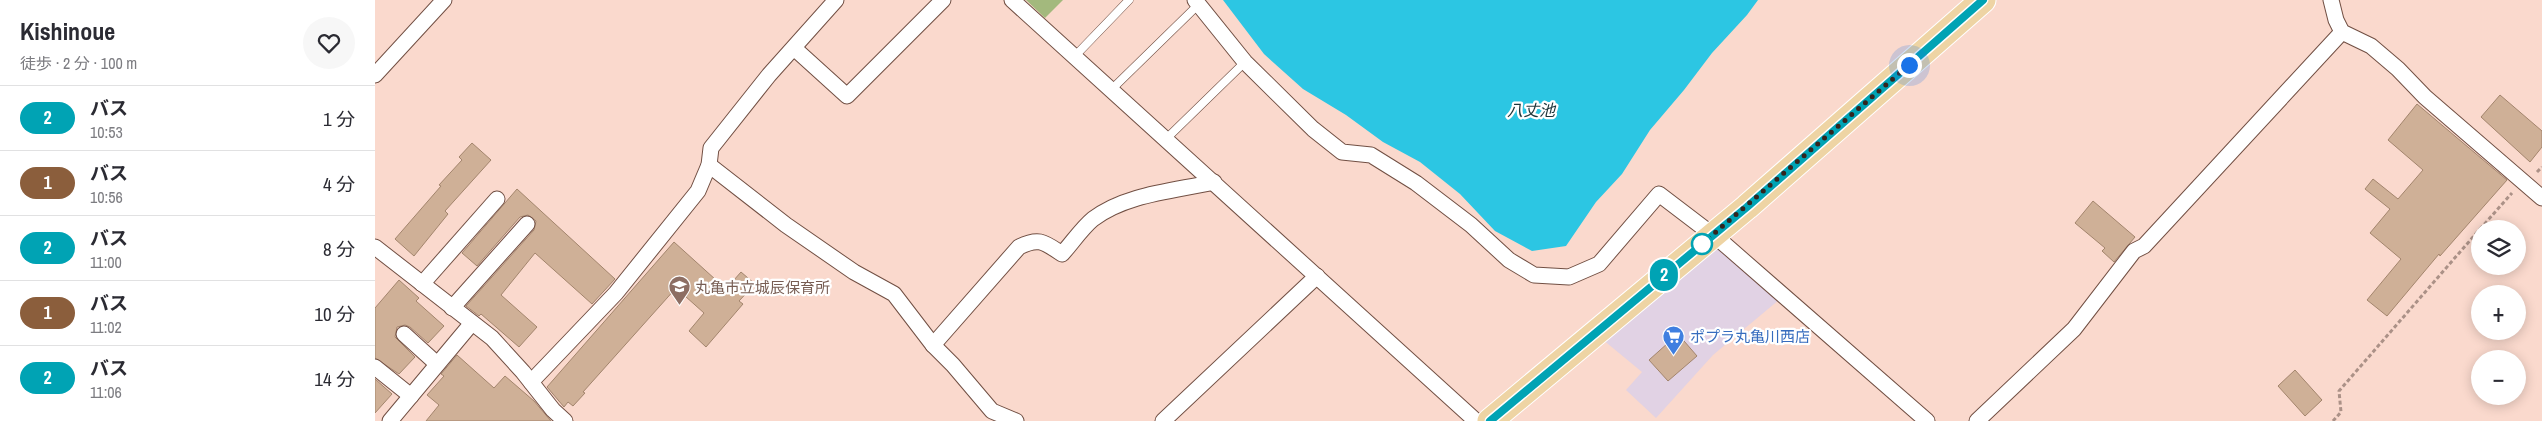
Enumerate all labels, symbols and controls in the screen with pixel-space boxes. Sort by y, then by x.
text: Kishinoue [20,15,115,47]
button: heart [303,17,355,69]
text: 徒歩 · 2 分 · 100 m [20,52,137,74]
your location [1897,53,1922,78]
text: バス [90,95,128,121]
water label: 八丈池 [1507,99,1557,121]
text: 2 [43,105,52,130]
text: 1 分 [323,106,355,132]
text: 10:53 [90,121,123,143]
text: バス [90,160,128,186]
text: 1 [43,170,52,195]
text: 4 分 [323,171,355,197]
text: 10:56 [90,186,123,208]
map controls [2471,220,2526,405]
button: layers [2471,220,2526,275]
text: バス [90,225,128,251]
unlabelled marker [1691,233,1713,255]
text: 2 [43,235,52,260]
text: 8 分 [323,236,355,262]
text: 11:00 [90,251,122,273]
line badge: 2 [1648,259,1680,291]
text: 2 [1660,262,1668,287]
school or university icon: 丸亀市立城辰保育所 [667,275,691,306]
place label: 丸亀市立城辰保育所 [695,277,830,298]
button: + [2471,285,2526,340]
text: バス [90,290,128,316]
text: 1 [43,300,52,325]
text: 10 分 [314,301,355,327]
text: 11:02 [90,316,122,338]
supermarket icon: ポプラ丸亀川西店 [1662,324,1686,355]
place label: ポプラ丸亀川西店 [1690,326,1810,347]
button: − [2471,350,2526,405]
text: バス [90,355,128,381]
text: 2 [43,365,52,390]
text: 14 分 [314,366,355,392]
text: 11:06 [90,381,122,403]

